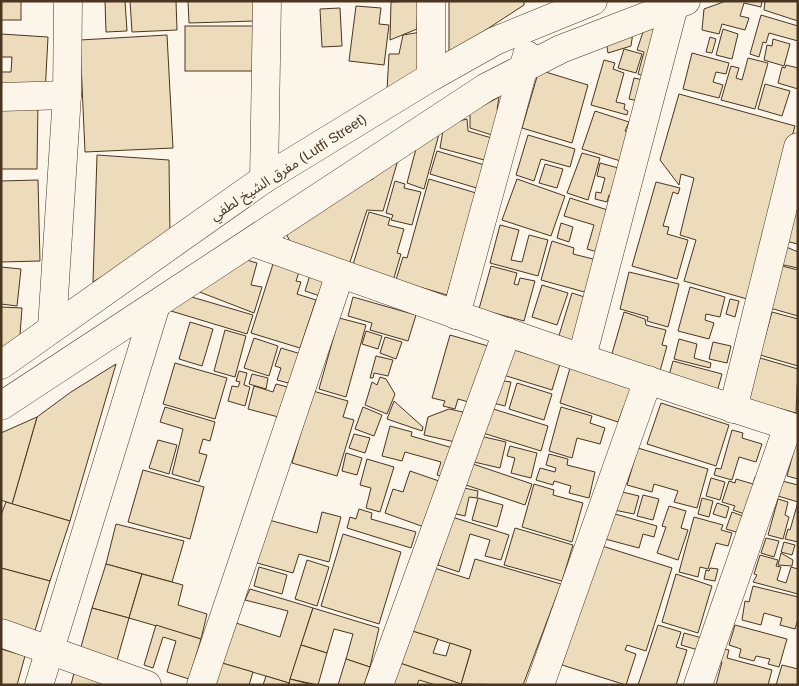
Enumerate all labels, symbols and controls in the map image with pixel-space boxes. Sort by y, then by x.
street label: مفرق الشيخ لطفي (Lutfi Street) [207,110,371,226]

